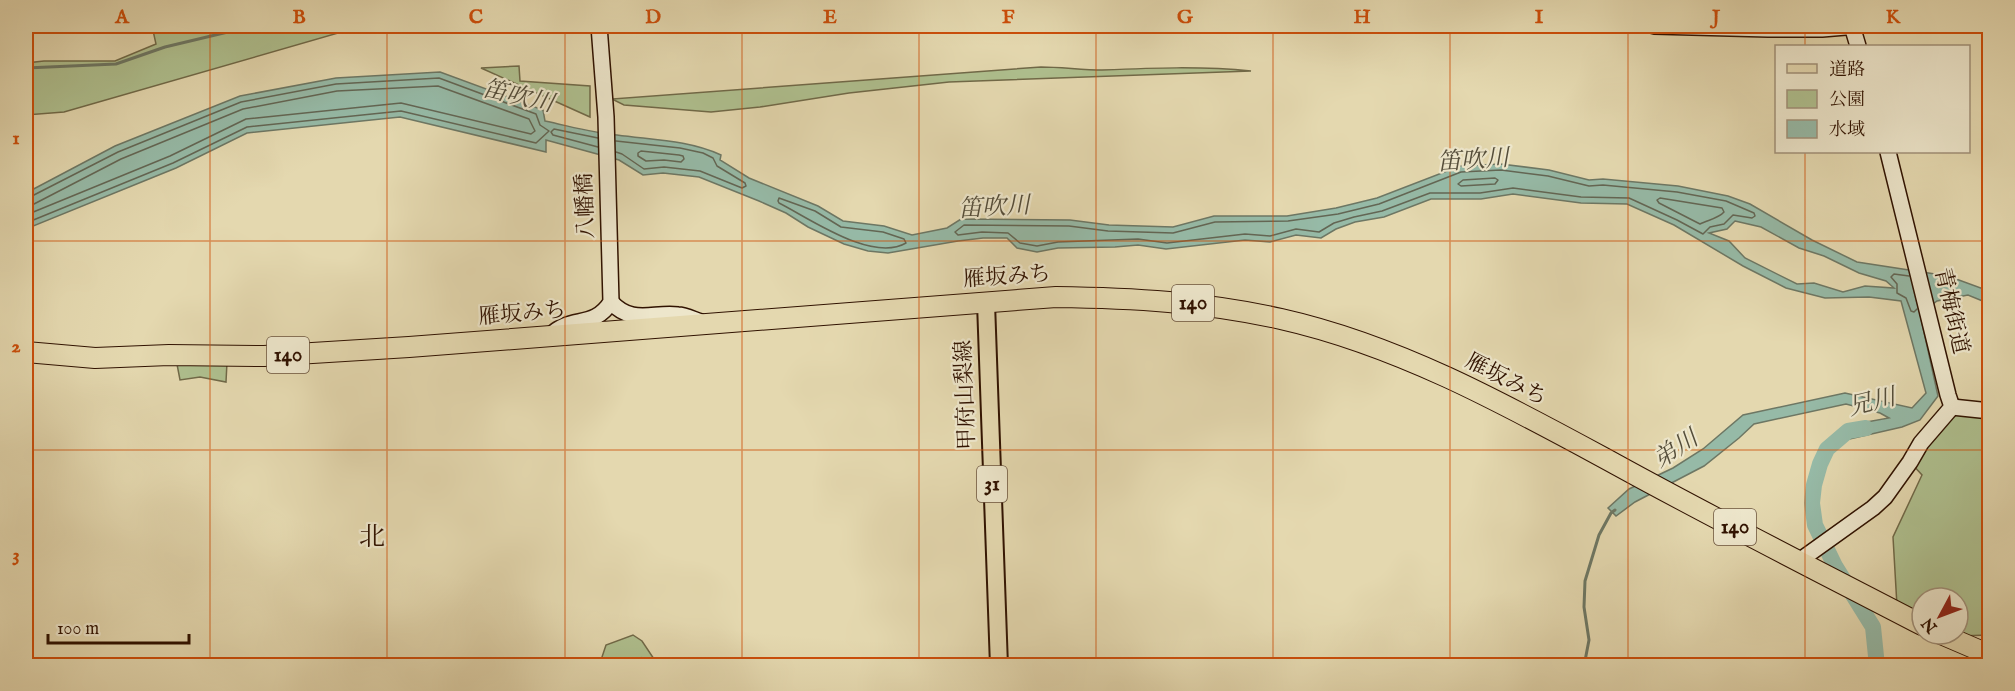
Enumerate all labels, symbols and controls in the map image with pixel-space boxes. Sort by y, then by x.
text: A [114,5,130,30]
text: B [292,5,306,30]
text: C [469,5,483,30]
text: D [645,5,661,30]
text: E [823,5,837,30]
text: F [1002,5,1015,30]
text: G [1177,5,1194,30]
text: H [1353,5,1371,30]
text: I [1535,5,1544,30]
text: J [1709,5,1721,30]
text: K [1886,5,1902,30]
legend [1775,45,1970,153]
text: 道路 [1829,59,1865,82]
water label: 笛吹川 [479,74,559,121]
text: 公園 [1829,89,1865,112]
text: 水域 [1829,119,1865,142]
text: 1 [12,126,20,151]
water label: 笛吹川 [1436,143,1513,179]
street label: 八幡橋 [571,173,601,239]
water label: 笛吹川 [957,190,1034,225]
street label: 雁坂みち [962,260,1052,294]
street label: 青梅街道 [1927,265,1975,357]
road number: 140 [1172,285,1214,321]
street label: 雁坂みち [477,296,567,332]
text: 2 [11,334,21,359]
road number: 140 [267,337,309,373]
street label: 甲府山梨線 [950,340,982,450]
street label: 雁坂みち [1460,348,1552,412]
water label: 兄川 [1845,381,1902,424]
water label: 弟川 [1647,422,1707,476]
road number: 31 [977,466,1007,502]
road number: 140 [1714,509,1756,545]
district label: 北 [359,521,385,554]
text: 3 [12,543,20,568]
north arrow [1910,586,1970,646]
scale bar [48,607,189,645]
text: N [1918,613,1943,637]
text: 100 m [57,618,99,641]

